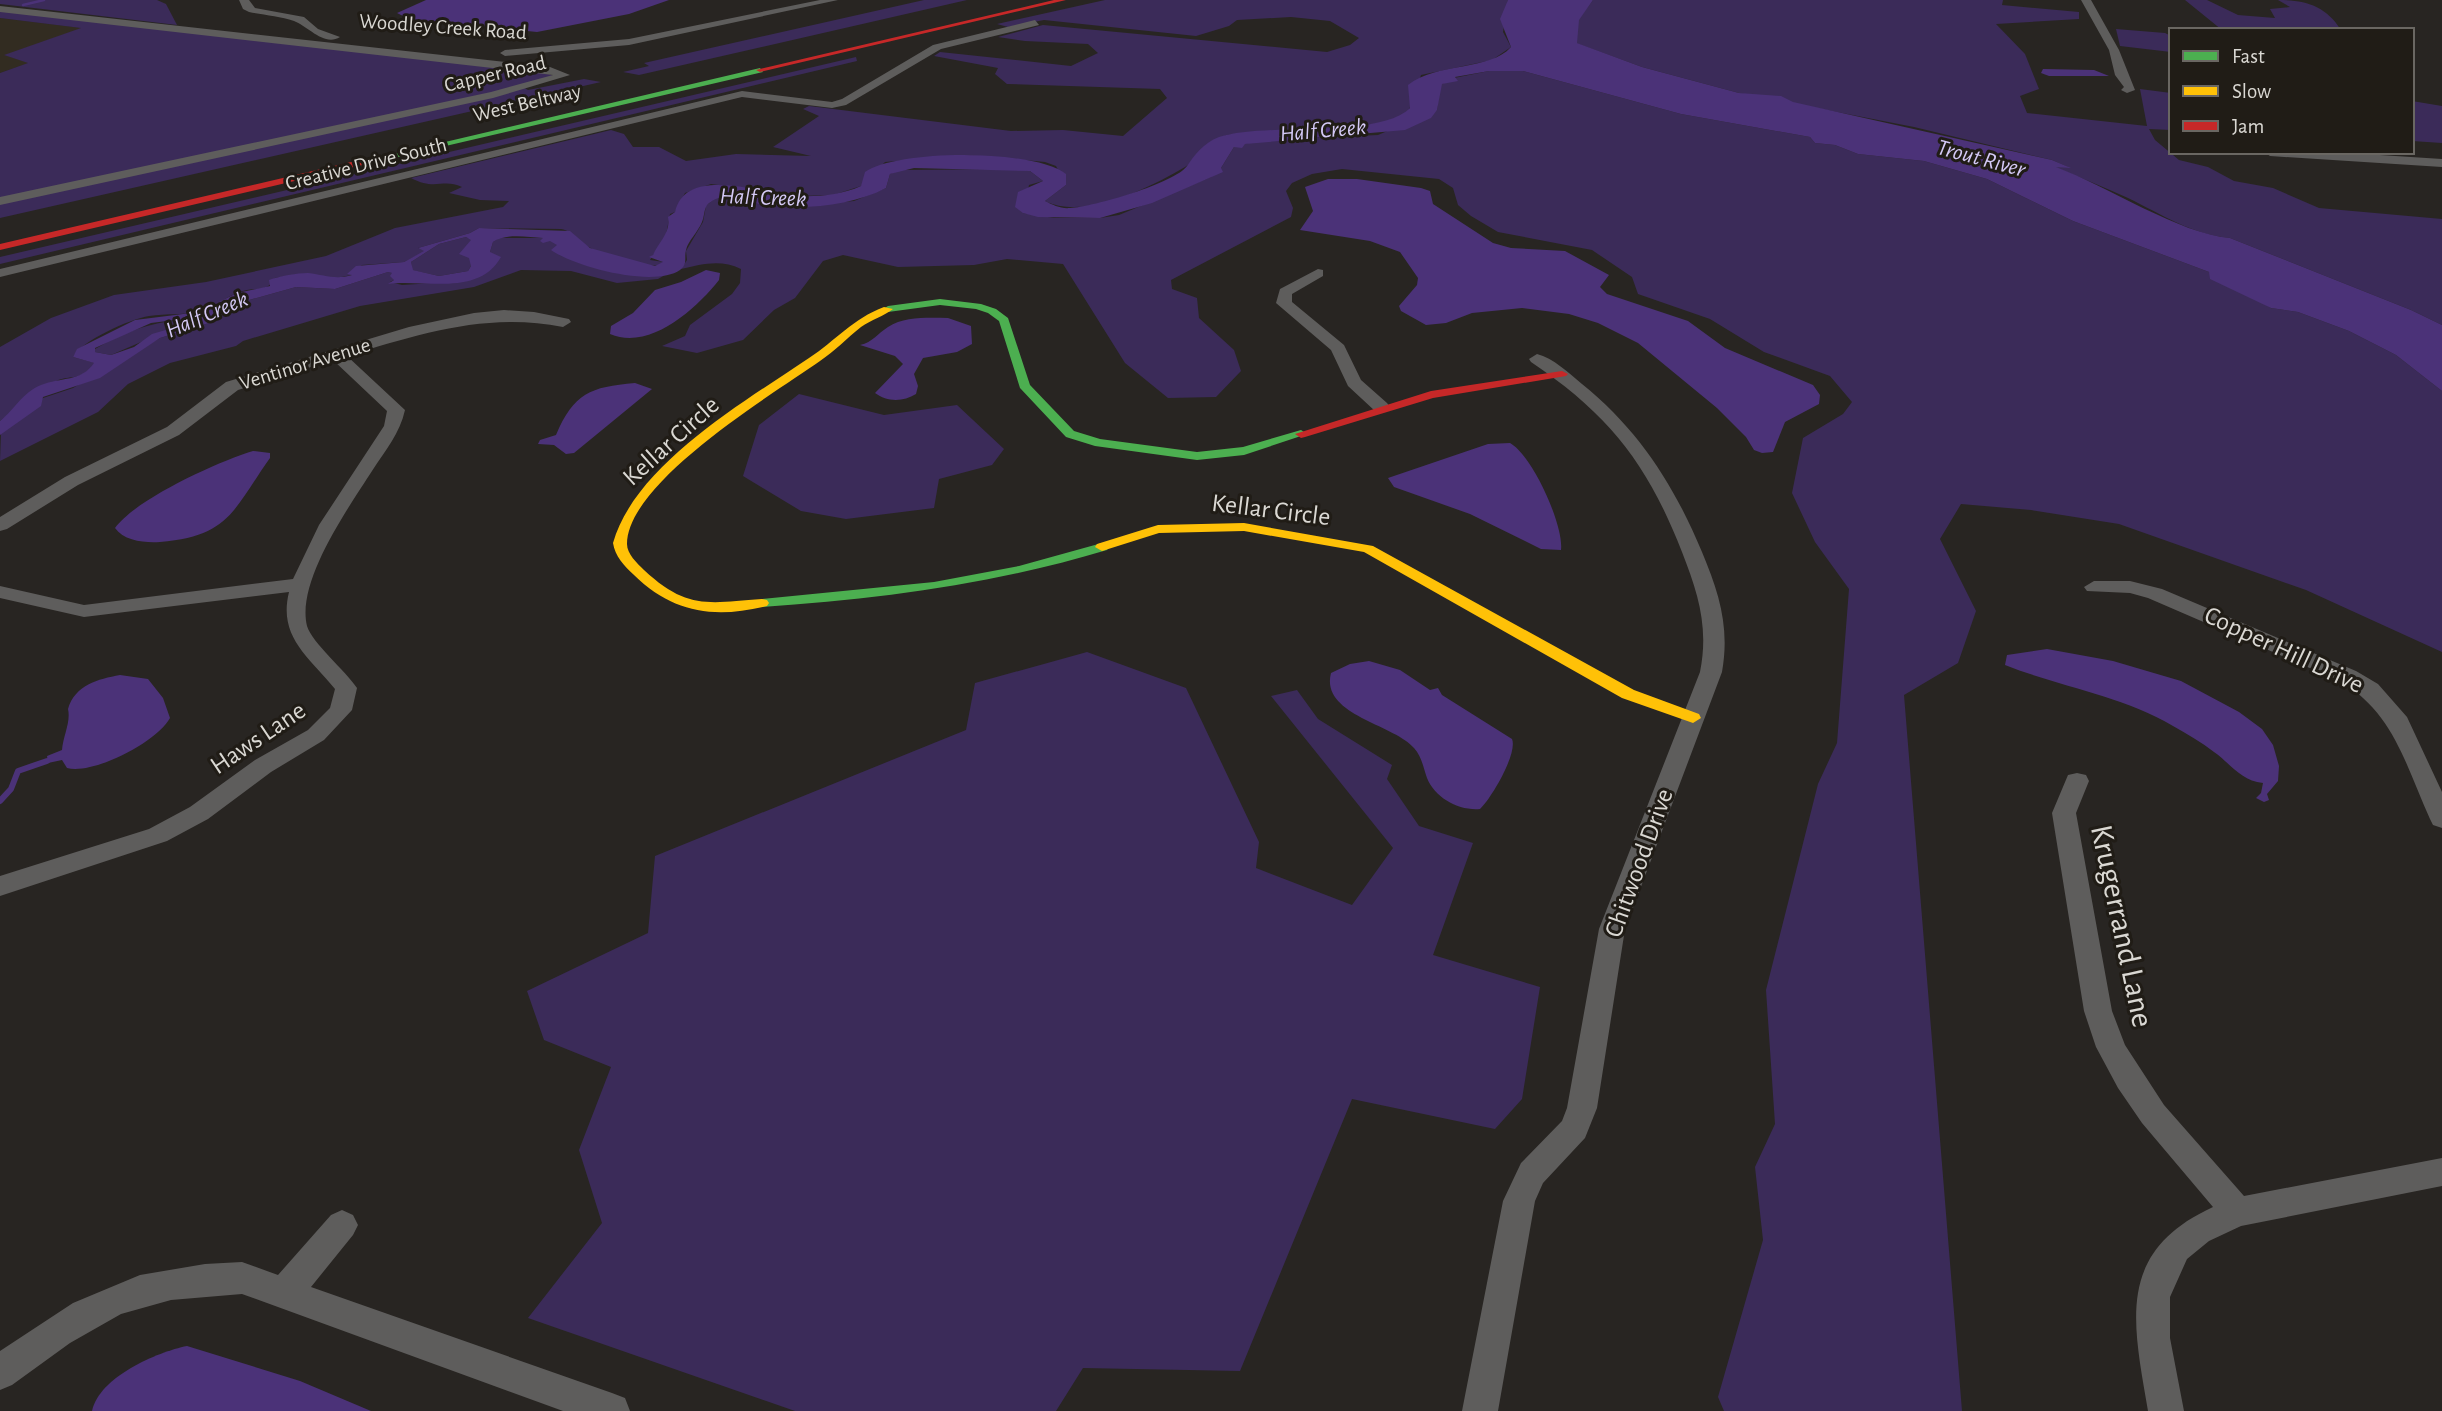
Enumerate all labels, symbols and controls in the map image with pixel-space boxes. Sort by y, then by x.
street label: Woodley Creek Road [358,11,528,43]
legend [2169,28,2414,154]
text: Fast [2232,46,2265,67]
street label: Capper Road [442,52,548,96]
street label: West Beltway [471,80,583,126]
text: Slow [2232,81,2271,102]
water label: Half Creek [1279,116,1368,146]
text: Jam [2232,116,2264,137]
street label: Creative Drive South [283,134,449,194]
water label: Trout River [1934,136,2028,182]
water label: Half Creek [719,185,807,211]
water label: Half Creek [163,287,252,343]
street label: Ventinor Avenue [237,334,373,394]
street label: Kellar Circle [618,391,724,491]
street label: Kellar Circle [1210,490,1332,530]
street label: Copper Hill Drive [2200,602,2368,698]
street label: Haws Lane [206,697,310,779]
street label: Chitwood Drive [1600,785,1678,941]
street label: Krugerrand Lane [2085,822,2159,1030]

